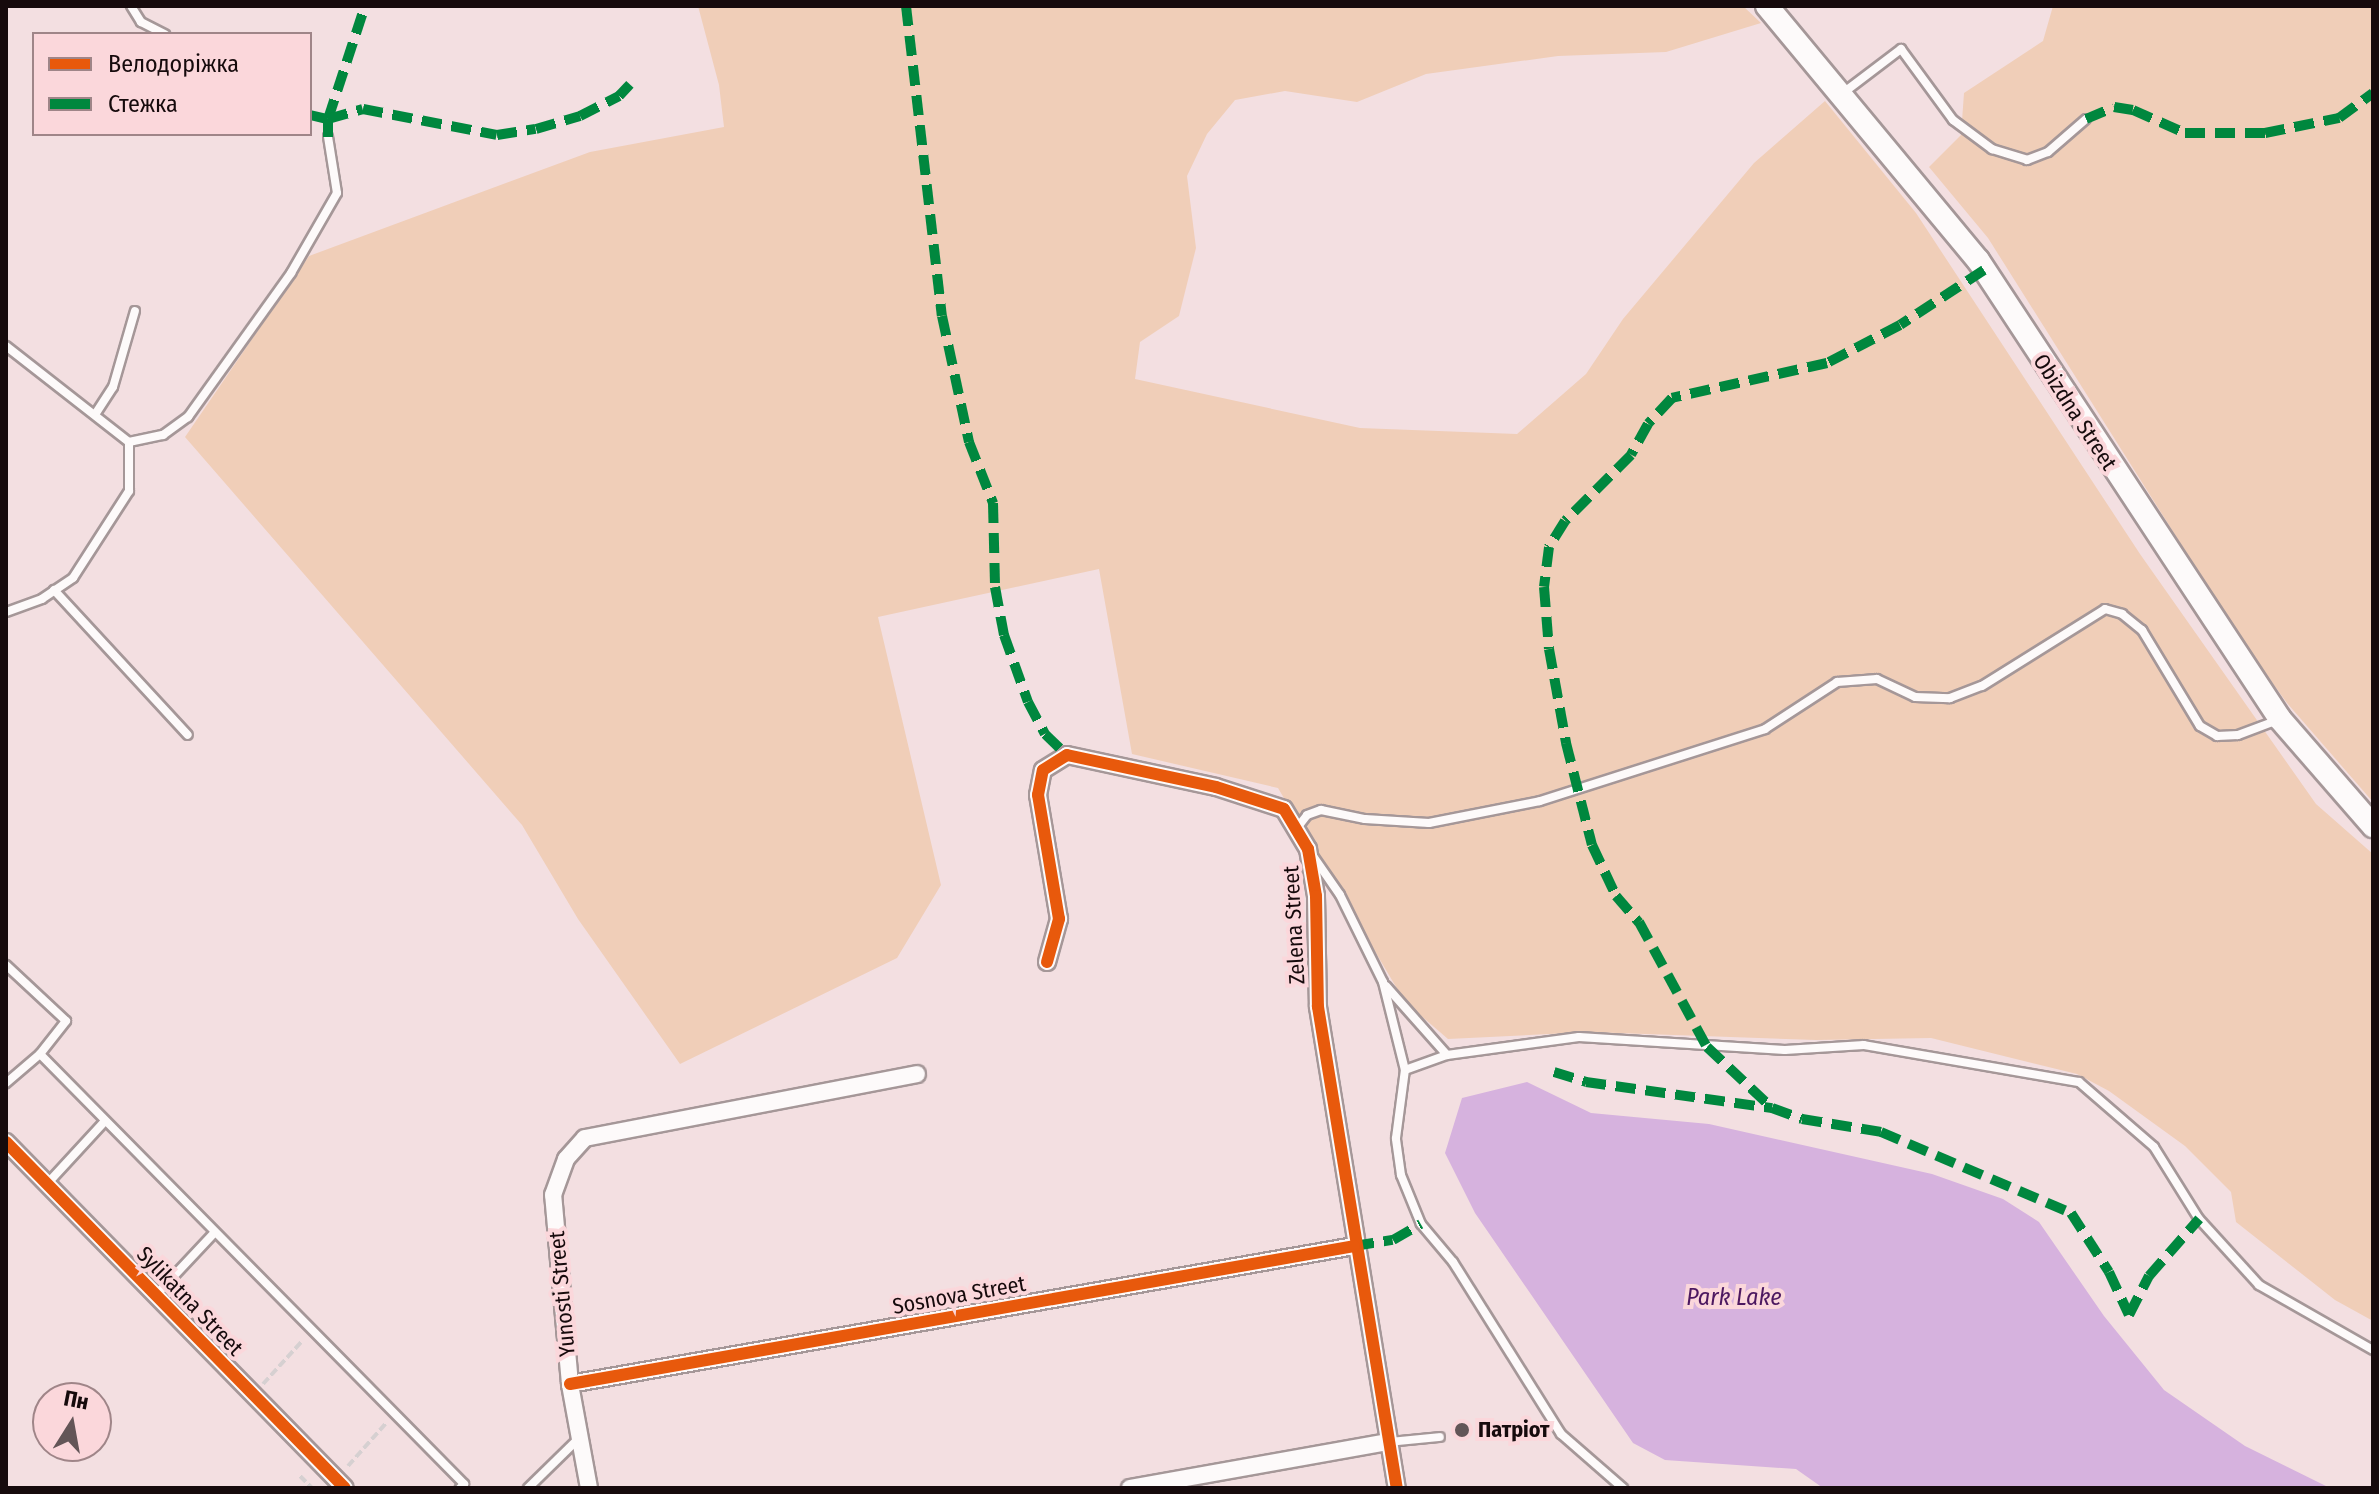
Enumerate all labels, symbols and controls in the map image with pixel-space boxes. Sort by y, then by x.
legend [32,32,312,136]
text: Велодоріжка [108,50,239,78]
text: Стежка [108,90,178,118]
street label: Obizdna Street [2028,349,2122,475]
street label: Zelena Street [1278,865,1310,985]
street label: Yunosti Street [543,1230,581,1358]
street label: Sylikatna Street [131,1241,249,1361]
street label: Sosnova Street [890,1270,1028,1320]
water label: Park Lake [1686,1284,1782,1312]
north arrow [32,1382,112,1462]
text: Пн [61,1384,91,1416]
place label: Патріот [1478,1417,1550,1443]
marker: Патріот [1453,1421,1471,1439]

